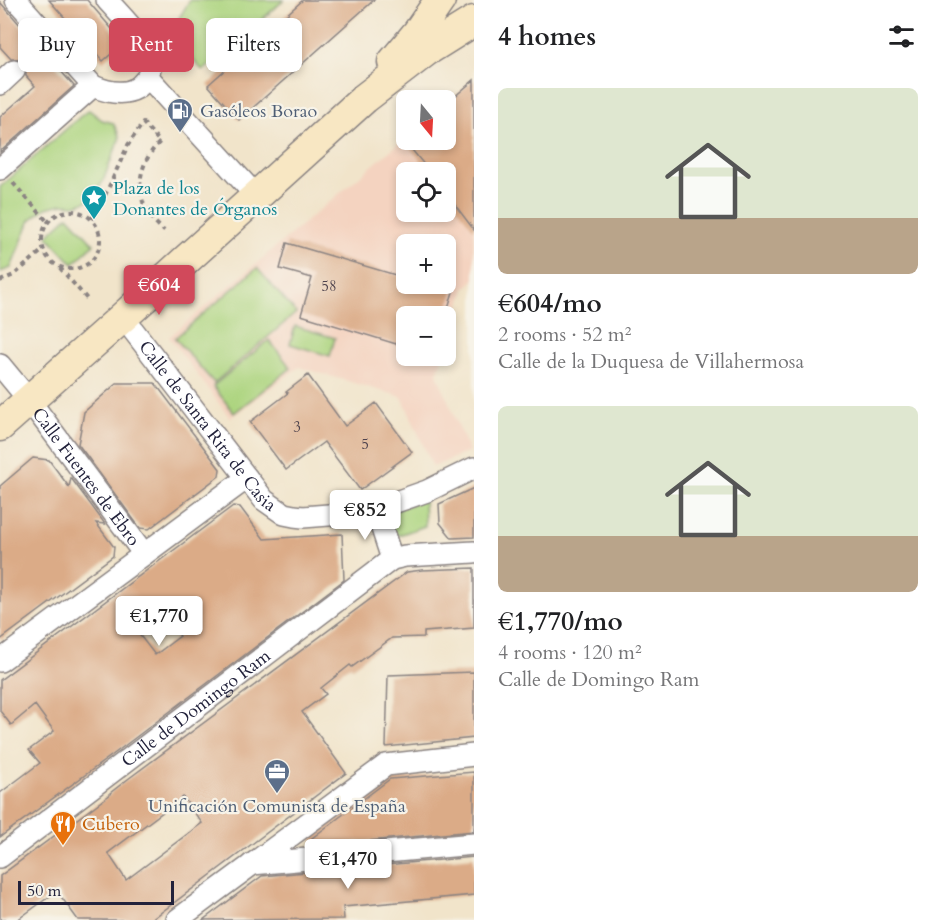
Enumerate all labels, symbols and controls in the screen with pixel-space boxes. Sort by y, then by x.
chip: Buy [18,18,97,72]
chip: Rent [109,18,194,72]
chip: Filters [206,18,302,72]
text: 4 homes [498,19,596,54]
icon: filters [885,20,918,53]
north arrow [396,90,456,150]
map controls [396,90,456,366]
fuel station icon: Gasóleos Borao [165,96,195,134]
place label: Gasóleos Borao [200,99,317,124]
icon: home [654,127,762,235]
button: locate [396,162,456,222]
place label: Plaza de los Donantes de Órganos [113,176,277,222]
place icon: Plaza de los Donantes de Órganos [79,183,109,221]
button: + [396,234,456,294]
pin: €604 [123,265,195,316]
text: €604 [138,271,180,298]
house number: 58 [321,276,337,296]
text: €604/mo [498,286,602,321]
button: − [396,306,456,366]
text: 2 rooms · 52 m² [498,321,631,348]
street label: Calle de Santa Rita de Casia [133,336,281,518]
text: Calle de la Duquesa de Villahermosa [498,348,804,375]
street label: Calle Fuentes de Ebro [26,403,146,551]
house number: 3 [293,417,301,437]
house number: 5 [361,434,369,454]
icon: home [654,445,762,553]
pin: €852 [329,490,401,541]
text: €852 [344,496,386,523]
pin: €1,770 [110,596,208,647]
text: €1,770 [130,602,188,629]
text: €1,770/mo [498,604,623,639]
text: 4 rooms · 120 m² [498,639,642,666]
street label: Calle de Domingo Ram [116,643,277,773]
text: Calle de Domingo Ram [498,666,699,693]
office icon: Unificación Comunista de España [262,757,292,795]
place label: Unificación Comunista de España [148,794,406,819]
restaurant icon: Cubero [48,809,78,847]
place label: Cubero [82,812,140,837]
pin: €1,470 [299,839,397,890]
text: €1,470 [319,845,377,872]
scale bar [18,878,174,906]
text: 50 m [27,880,61,902]

